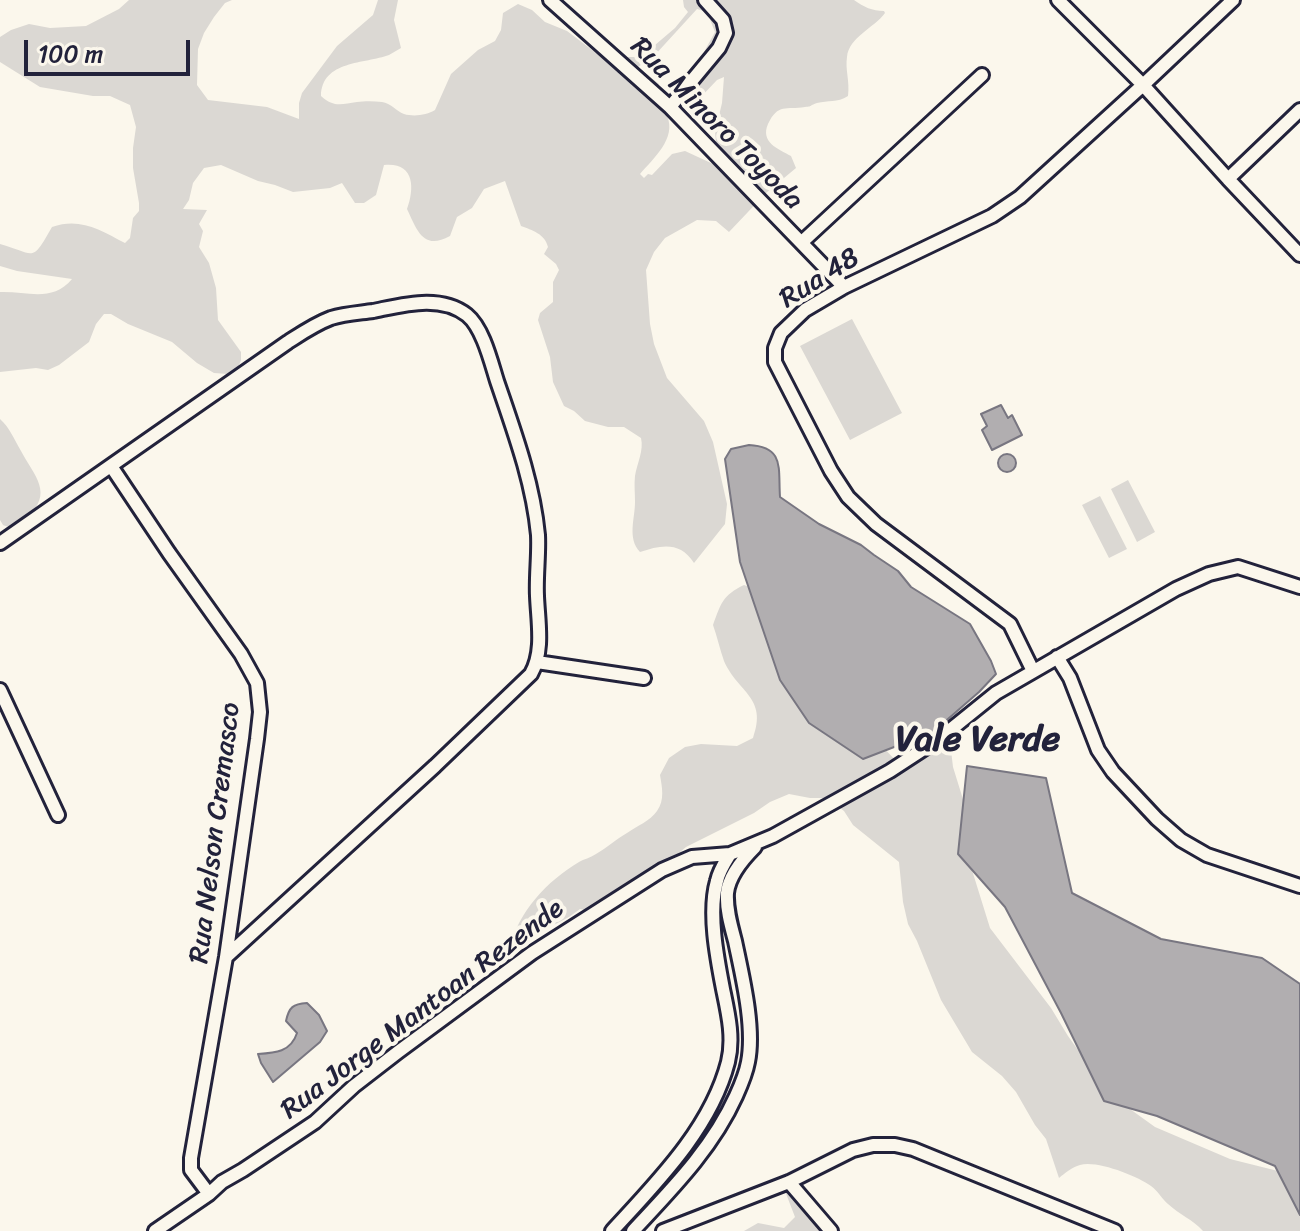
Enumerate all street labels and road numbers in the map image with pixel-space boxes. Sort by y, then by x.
street label: Rua Minoro Toyoda [623,31,809,217]
street label: Rua 48 [774,242,866,316]
street label: Rua Nelson Cremasco [183,700,249,966]
street label: Rua Jorge Mantoan Rezende [275,893,571,1127]

